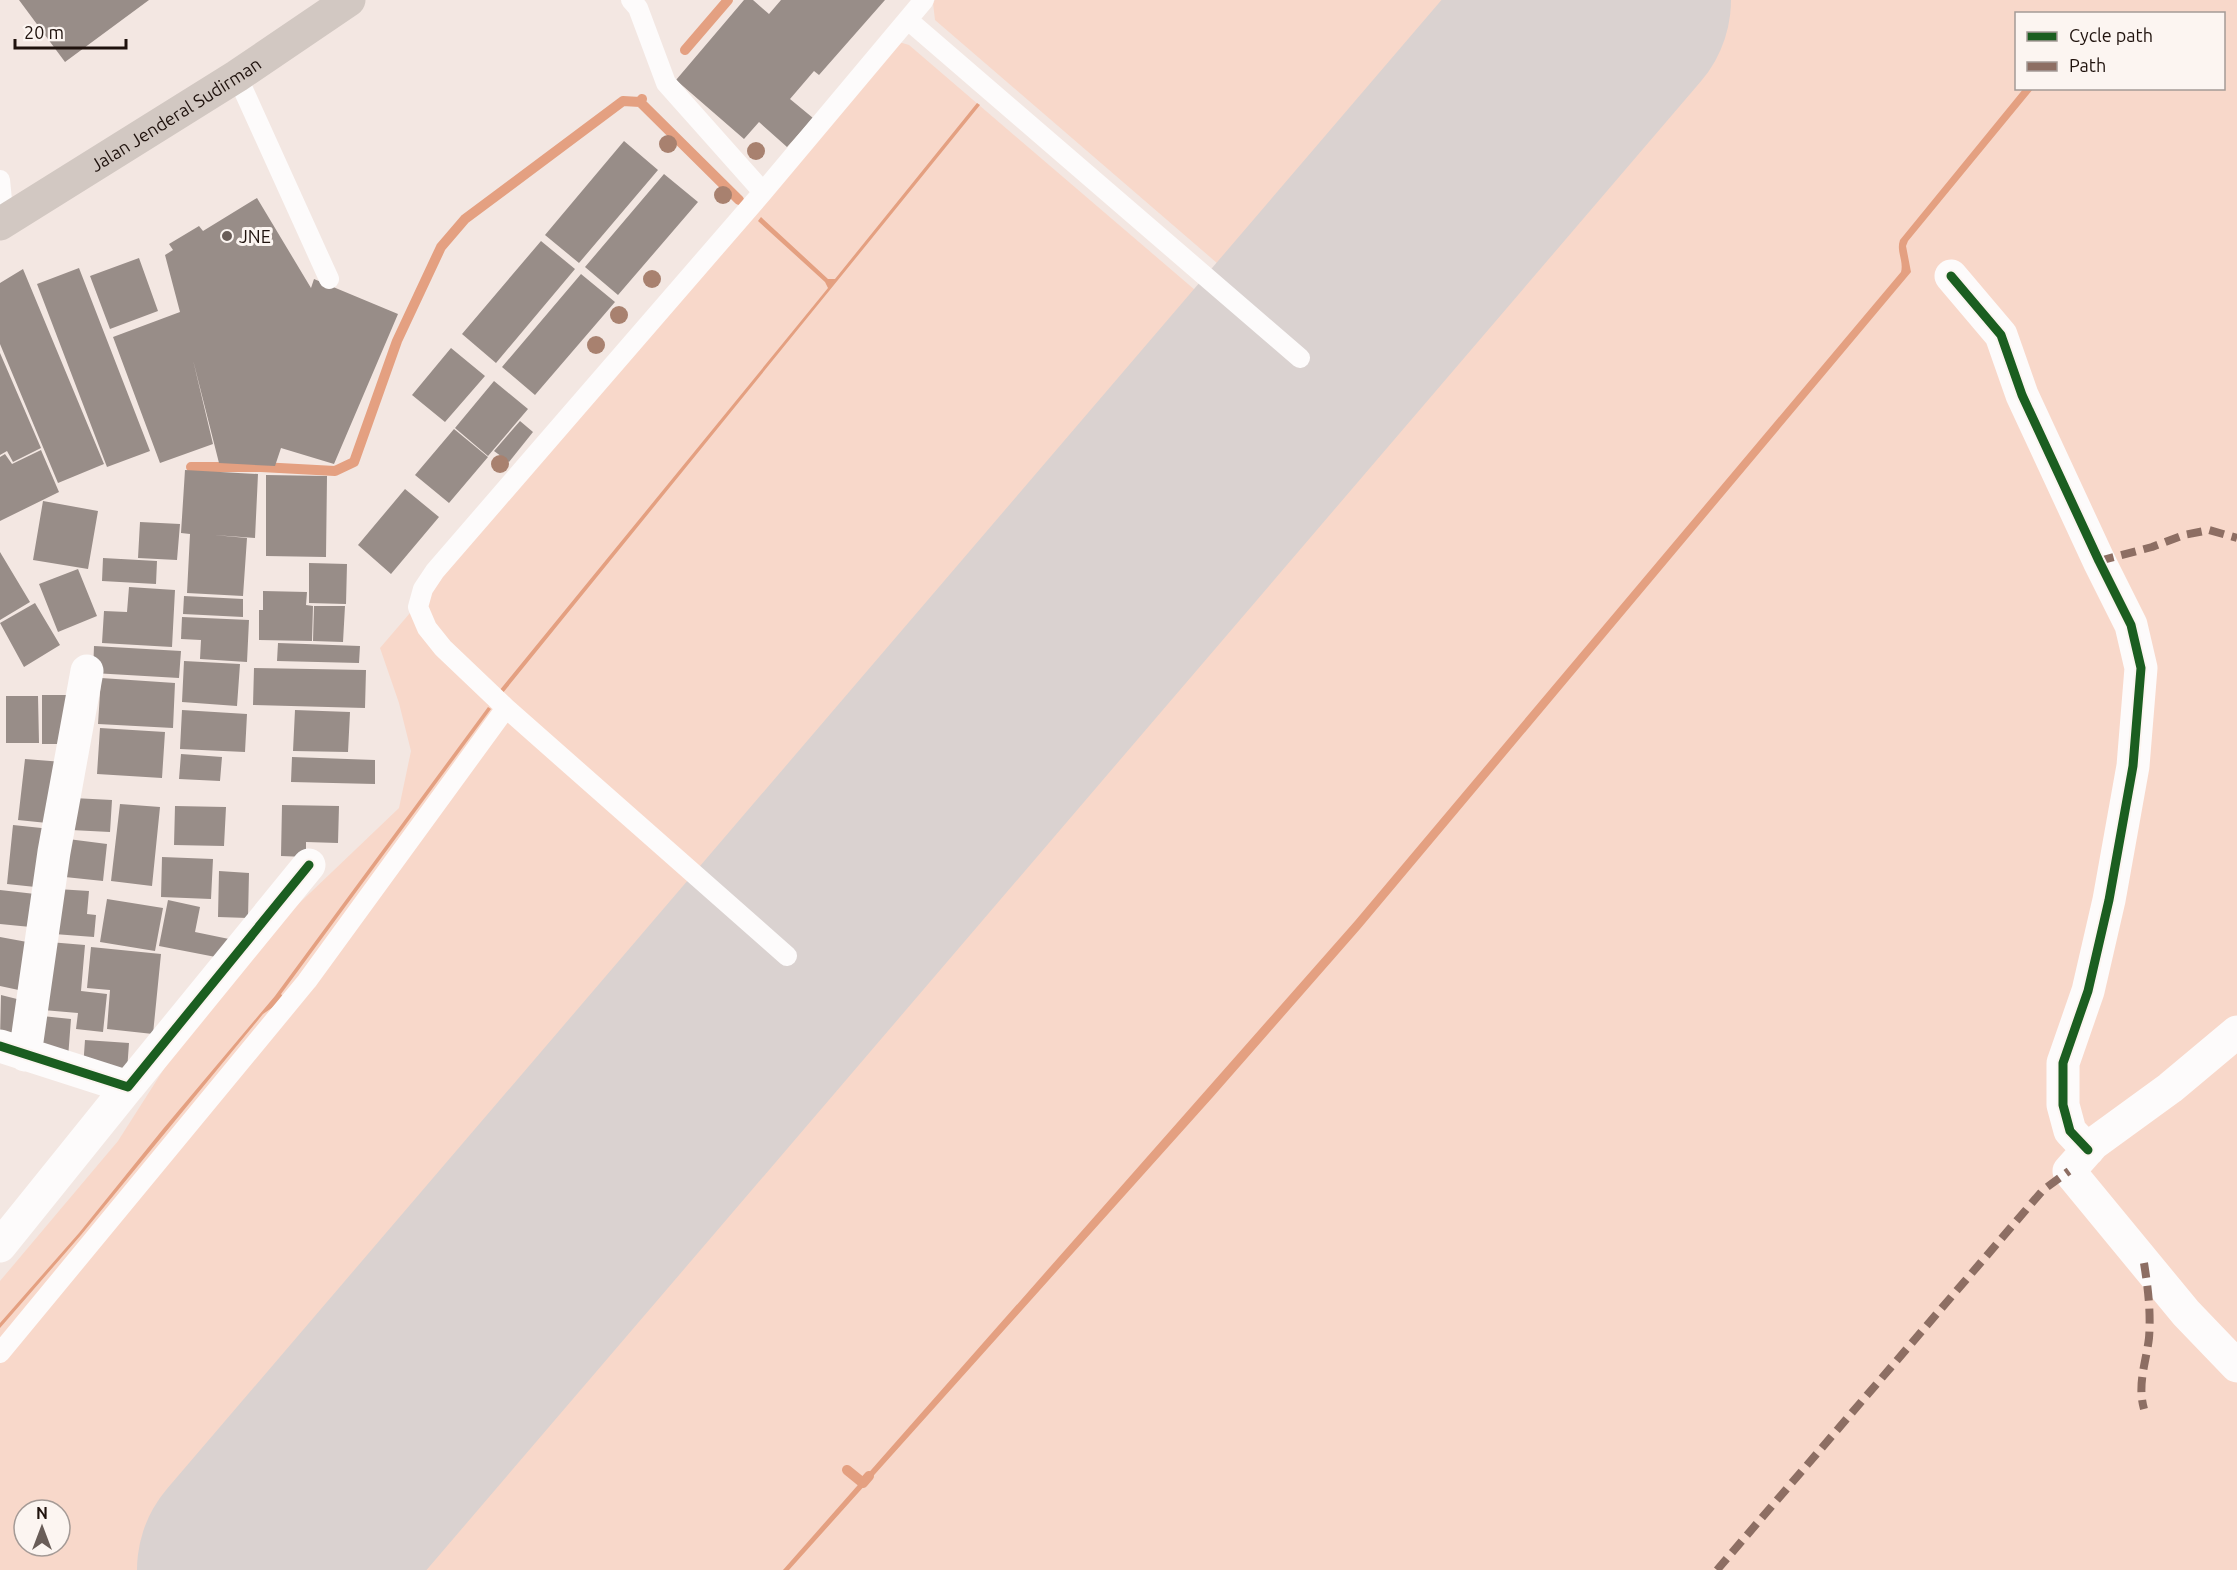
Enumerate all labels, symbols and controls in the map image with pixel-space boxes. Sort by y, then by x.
scale bar [15,12,126,50]
legend [2015,12,2225,90]
text: 20 m [24,22,64,42]
text: Cycle path [2069,25,2153,45]
street label: Jalan Jenderal Sudirman [86,53,264,175]
text: Path [2069,55,2106,75]
place label: JNE [239,226,271,246]
marker: JNE [220,229,234,243]
north arrow [12,1498,72,1558]
text: N [36,1504,48,1522]

